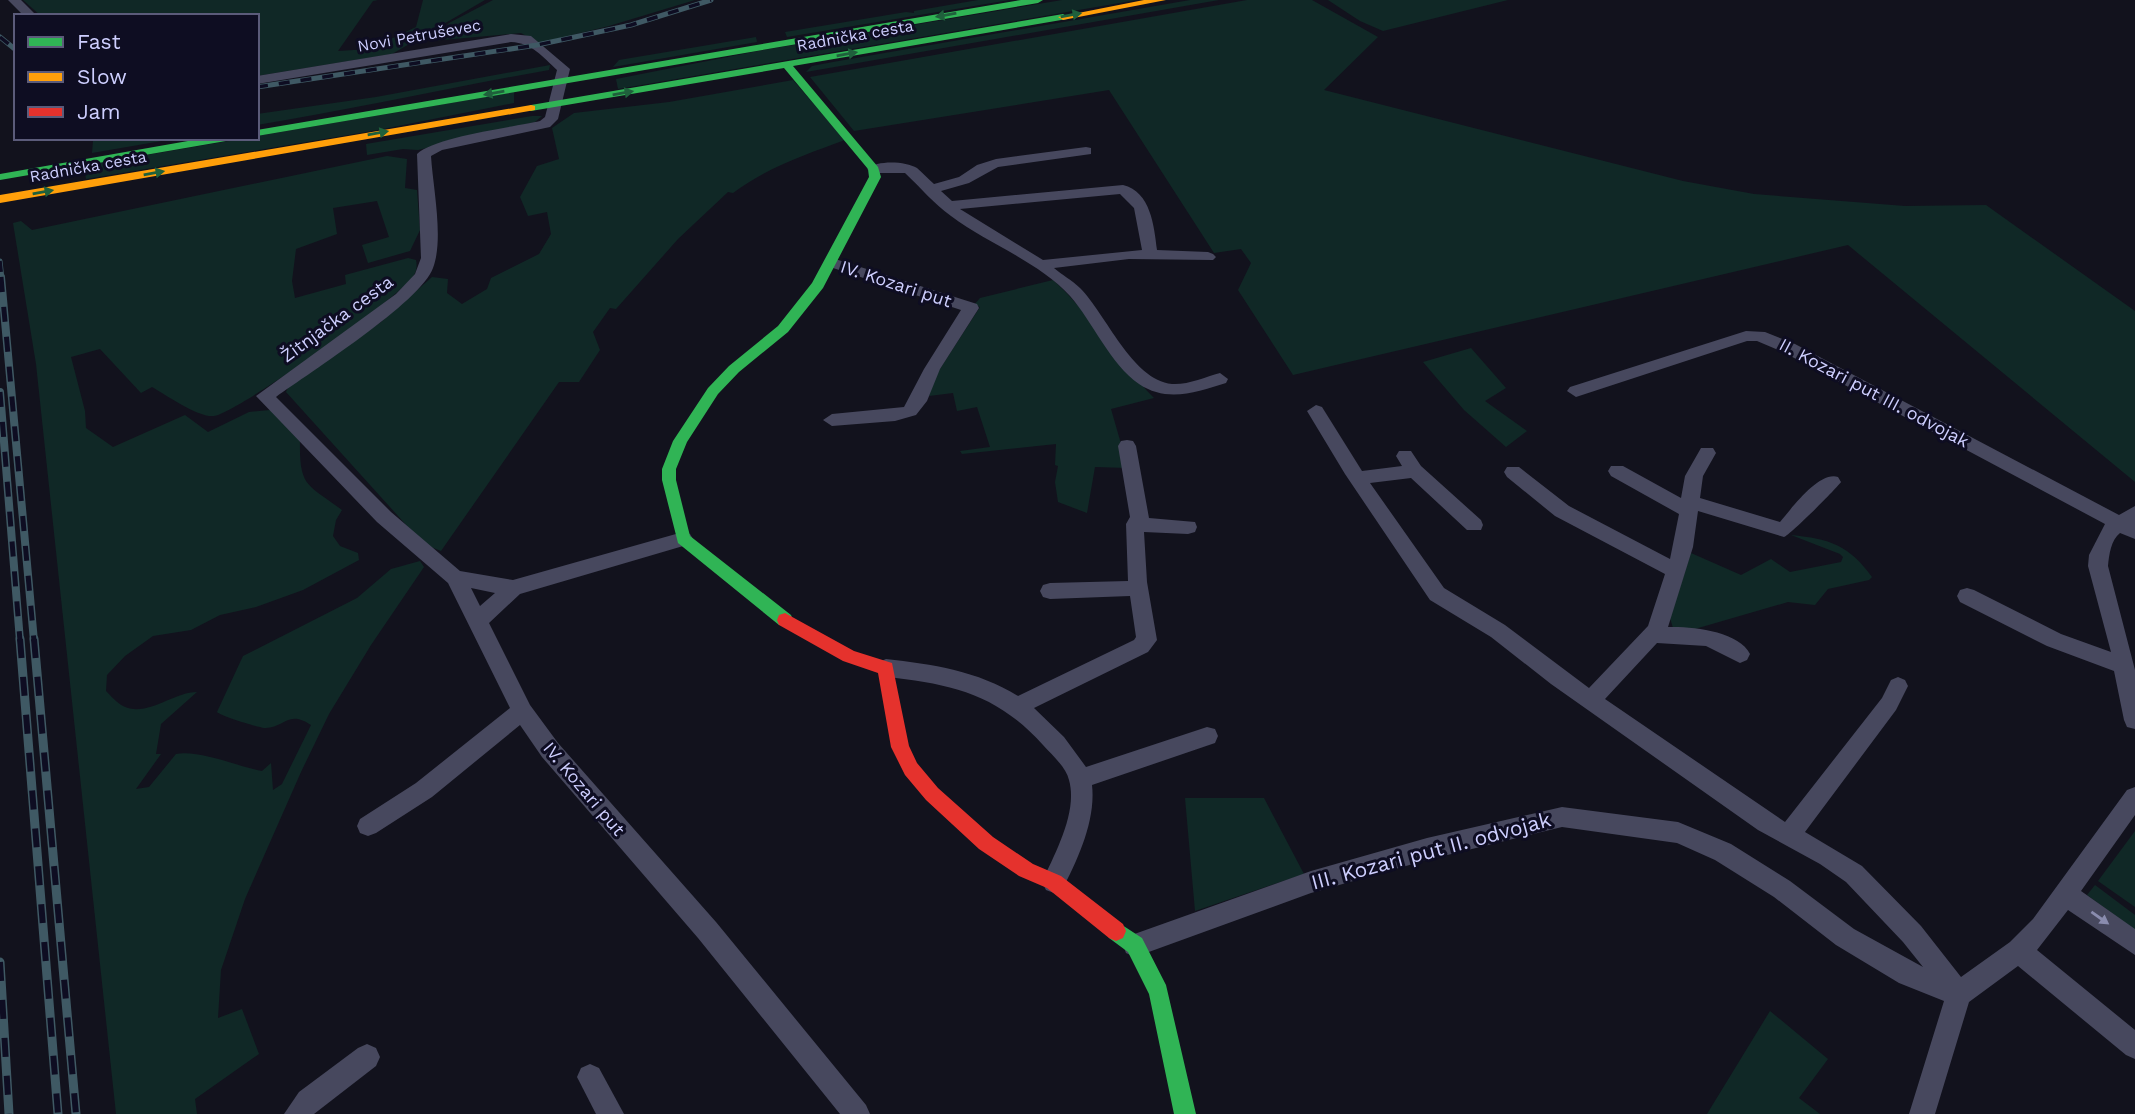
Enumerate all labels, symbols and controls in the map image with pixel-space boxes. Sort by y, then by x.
one-way arrow [1060,9,1082,20]
one-way arrow [935,10,957,21]
legend [14,14,259,140]
street label: Novi Petruševec [356,15,482,56]
street label: Radnička cesta [795,16,915,55]
text: Fast [77,29,121,54]
one-way arrow [836,48,858,59]
text: Slow [77,64,127,89]
one-way arrow [612,87,634,98]
one-way arrow [483,88,505,99]
text: Jam [77,99,120,124]
one-way arrow [367,127,389,138]
street label: Radnička cesta [28,147,148,186]
one-way arrow [143,167,165,178]
one-way arrow [32,186,54,197]
street label: IV. Kozari put [838,256,955,312]
street label: Žitnjačka cesta [277,271,397,366]
street label: II. Kozari put III. odvojak [1776,334,1973,452]
street label: IV. Kozari put [539,738,630,840]
street label: III. Kozari put II. odvojak [1308,806,1554,895]
one-way arrow [2091,911,2109,925]

